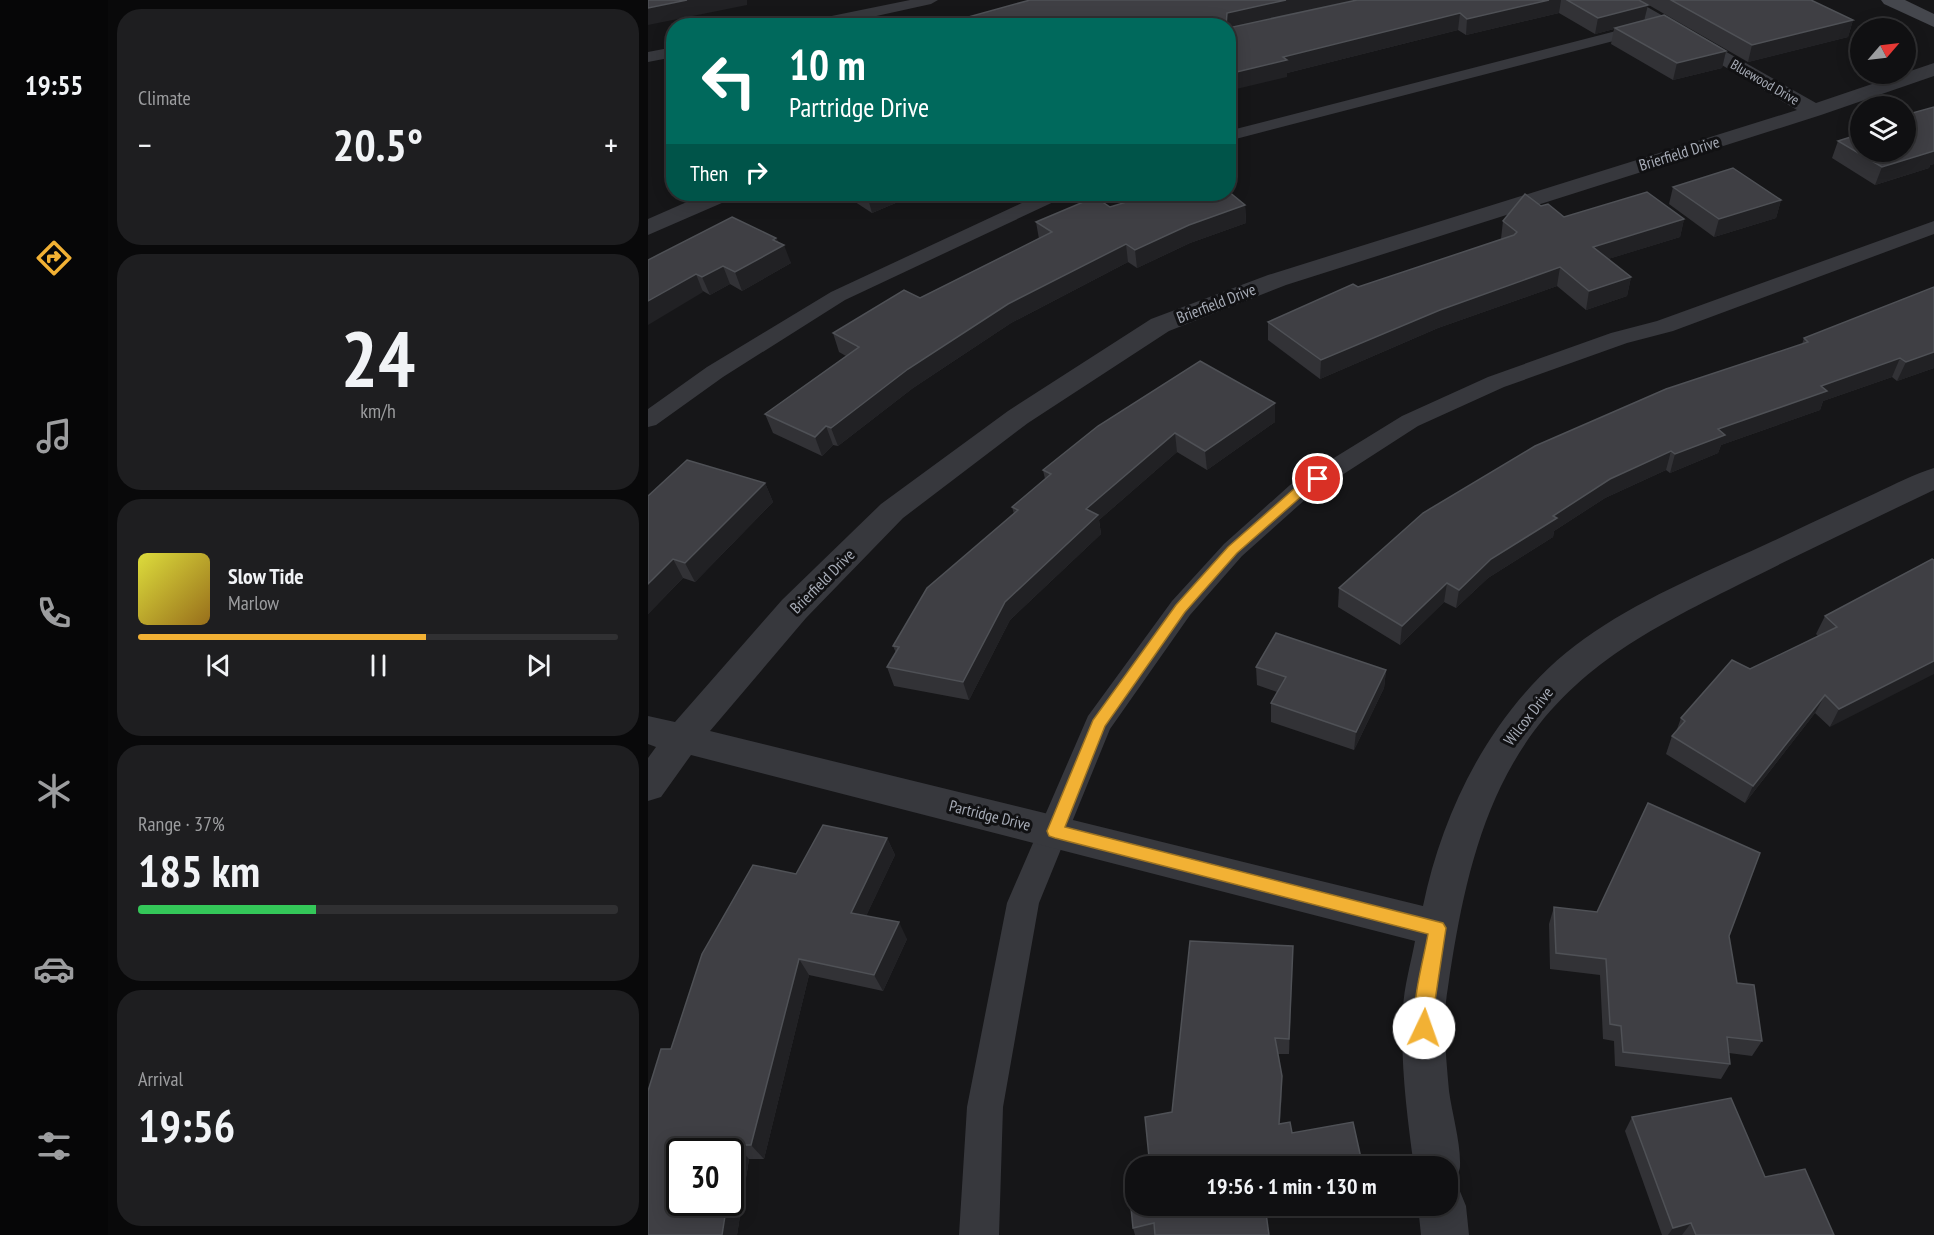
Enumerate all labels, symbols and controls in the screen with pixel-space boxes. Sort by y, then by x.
north arrow [1850,18,1916,84]
map controls [1850,18,1916,162]
text: 10 m [789,37,866,92]
icon: left [690,42,768,120]
street label: Bluewood Drive [1727,55,1803,109]
text: 19:55 [25,68,83,102]
text: Climate [138,85,191,111]
text: Partridge Drive [789,90,929,124]
button: layers [1850,96,1916,162]
text: 20.5° [333,115,423,173]
text: − [138,123,152,166]
text: + [604,123,618,166]
street label: Brierfield Drive [1636,131,1722,175]
icon: right [740,156,773,189]
text: Then [690,159,728,187]
icon: directions [33,237,75,279]
street label: Brierfield Drive [1174,279,1258,327]
text: 24 [341,308,415,409]
text: km/h [360,398,396,424]
icon: music [33,415,75,457]
pin [1292,453,1343,504]
icon: arrive [1301,462,1334,495]
street label: Brierfield Drive [786,545,858,617]
text: Slow Tide [228,562,304,590]
text: Marlow [228,590,279,616]
icon: phone [33,592,75,634]
icon: previous [202,649,235,682]
icon: pause [362,649,395,682]
icon: next [522,649,555,682]
street label: Wilcox Drive [1499,683,1557,749]
icon: climate [33,770,75,812]
street label: Partridge Drive [947,795,1033,835]
text: Range · 37% [138,811,225,837]
text: 185 km [138,841,260,899]
icon: car [33,948,75,990]
position arrow [1392,996,1456,1060]
text: Arrival [138,1066,183,1092]
text: 19:56 [138,1096,235,1154]
icon: filters [33,1125,75,1167]
speed limit sign: 30 [666,1138,744,1216]
text: 19:56 · 1 min · 130 m [1206,1172,1377,1200]

